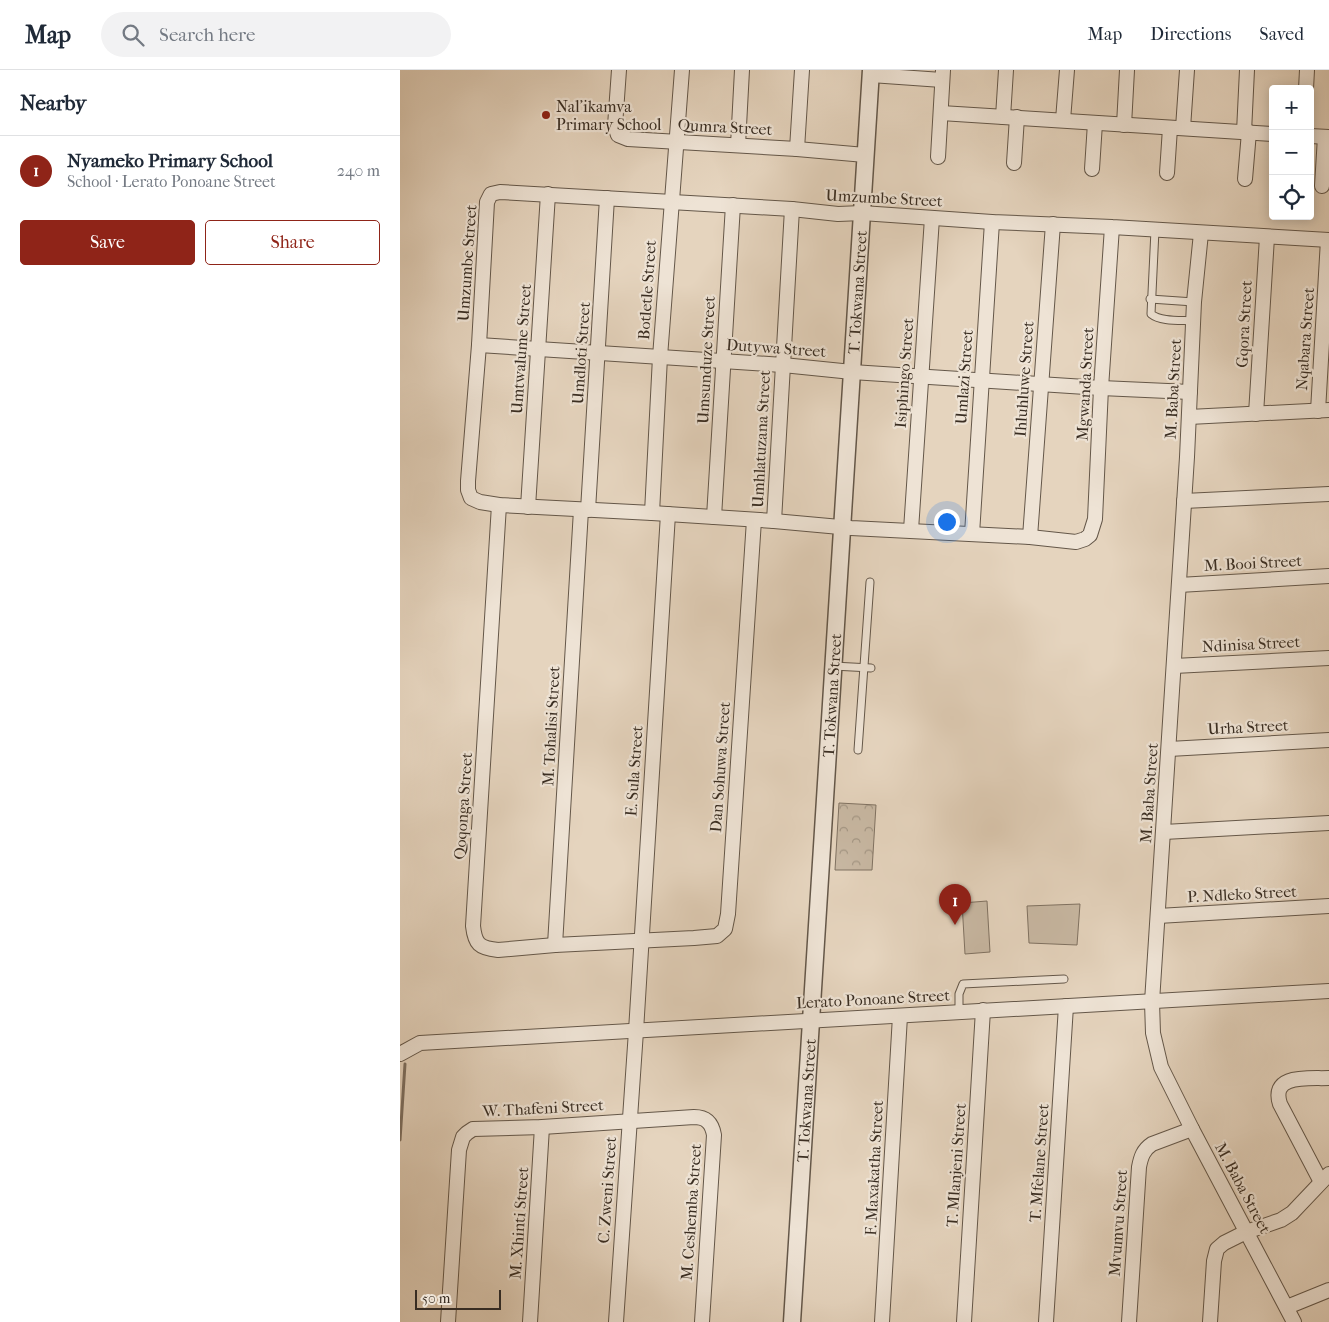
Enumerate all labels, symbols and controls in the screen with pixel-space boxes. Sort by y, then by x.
search box [101,12,451,57]
text: Map [25,21,71,49]
icon: search [119,21,147,49]
text: Search here [159,24,255,46]
text: Map [1088,24,1122,45]
text: Directions [1150,24,1231,45]
text: Saved [1259,24,1304,45]
map controls [1269,85,1314,220]
button: + [1269,85,1314,130]
text: Nearby [20,91,86,115]
place label: Nal'ikamva Primary School [556,97,662,134]
marker: Nal'ikamva Primary School [540,109,552,121]
street label: Qumra Street [677,115,773,139]
button: − [1269,130,1314,175]
text: Nyameko Primary School [67,150,273,172]
text: 1 [33,161,39,180]
text: 240 m [337,161,380,180]
text: School · Lerato Ponoane Street [67,172,276,191]
button: locate [1269,175,1314,220]
street label: Umzumbe Street [825,185,943,211]
street label: Umzumbe Street [453,204,481,322]
button: Save [20,220,195,265]
button: Share [205,220,380,265]
street label: T. Tokwana Street [844,229,870,354]
street label: Botletle Street [634,239,660,341]
street label: Gqora Street [1232,280,1256,368]
street label: Umtwalume Street [507,283,535,415]
street label: Nqabara Street [1292,287,1318,391]
street label: Umsunduze Street [693,295,719,425]
street label: Umdloti Street [568,301,594,405]
street label: Isiphingo Street [891,317,917,429]
street label: Ihluhluwe Street [1010,320,1038,438]
street label: Mgwanda Street [1073,326,1097,441]
street label: Umlazi Street [951,329,977,425]
street label: Dutywa Street [725,335,827,361]
street label: M. Baba Street [1161,338,1185,440]
street label: Umhlatuzana Street [748,369,774,508]
your location [934,509,960,535]
street label: M. Booi Street [1204,551,1303,575]
street label: Ndinisa Street [1201,632,1301,656]
street label: T. Tokwana Street [818,633,845,758]
street label: M. Tohalisi Street [538,665,564,787]
street label: Dan Sohuwa Street [706,701,734,833]
street label: Urha Street [1207,715,1289,739]
street label: E. Sula Street [621,725,647,817]
street label: M. Baba Street [1136,742,1162,844]
street label: Qoqonga Street [450,751,476,860]
street label: P. Ndleko Street [1187,882,1298,906]
pin: 1 [939,884,971,925]
street label: Lerato Ponoane Street [796,985,951,1013]
street label: T. Tokwana Street [793,1038,819,1163]
street label: W. Thafeni Street [481,1095,604,1121]
street label: F. Maxakatha Street [861,1100,887,1236]
street label: T. Mlanjeni Street [942,1102,970,1227]
street label: T. Mfelane Street [1025,1103,1053,1223]
street label: C. Zweni Street [594,1136,620,1244]
street label: M. Baba Street [1211,1139,1275,1237]
street label: M. Ceshemba Street [677,1143,705,1281]
street label: M. Xhinti Street [506,1166,532,1280]
street label: Mvumvu Street [1105,1169,1131,1277]
scale bar [415,1287,501,1310]
text: 50 m [422,1290,450,1307]

